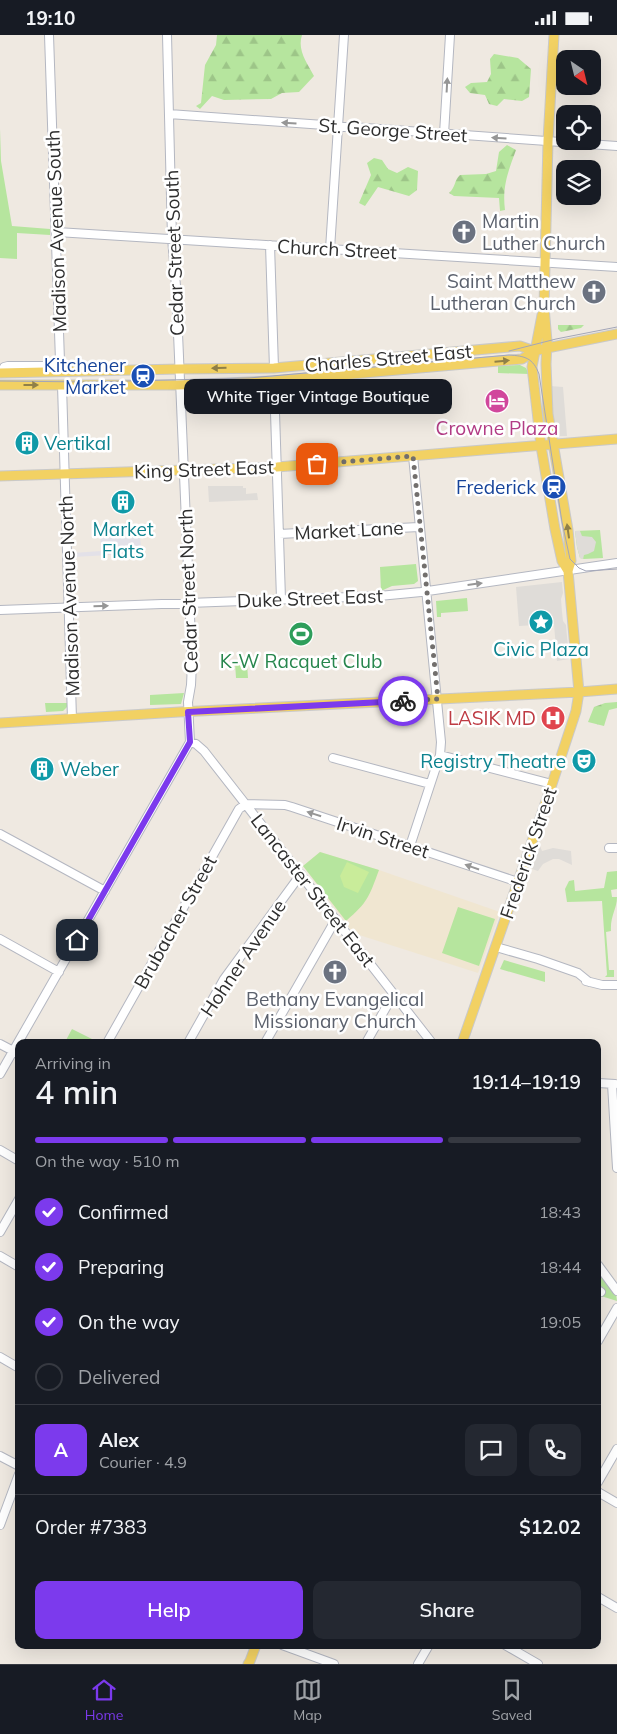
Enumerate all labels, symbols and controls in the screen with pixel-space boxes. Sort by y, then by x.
text: 19:10 [25,6,75,30]
north arrow [556,50,601,95]
map controls [556,50,601,205]
one-way arrow [444,77,452,93]
button: locate [556,105,601,150]
street label: St. George Street [318,113,469,147]
one-way arrow [281,119,297,127]
street label: Madison Avenue South [40,129,72,333]
one-way arrow [491,133,507,141]
button: layers [556,160,601,205]
street label: Cedar Street South [159,169,189,337]
place label: Martin Luther Church [482,209,606,255]
church icon: Martin Luther Church [451,219,477,245]
street label: Church Street [276,234,398,264]
place label: Saint Matthew Lutheran Church [430,269,576,315]
church icon: Saint Matthew Lutheran Church [581,279,607,305]
street label: Charles Street East [303,339,473,377]
place label: Kitchener Market [44,353,126,399]
one-way arrow [494,356,510,364]
station icon: Kitchener Market [130,363,156,389]
one-way arrow [211,364,227,372]
callout: White Tiger Vintage Boutique [183,379,451,414]
one-way arrow [23,381,39,389]
text: White Tiger Vintage Boutique [206,386,430,406]
hotel icon: Crowne Plaza [484,388,510,414]
place label: Crowne Plaza [436,416,558,440]
building icon: Vertikal [14,430,40,456]
place label: Vertikal [44,431,111,455]
pin [296,443,338,485]
icon: bag [303,450,331,478]
street label: King Street East [134,455,275,483]
station icon: Frederick [541,474,567,500]
place label: Frederick [456,475,536,499]
building icon: Market Flats [110,489,136,515]
street label: Madison Avenue North [53,495,85,697]
street label: Cedar Street North [173,508,203,674]
street label: Market Lane [294,515,404,545]
place label: Market Flats [92,517,154,563]
one-way arrow [563,523,571,539]
one-way arrow [468,580,484,588]
street label: Duke Street East [237,583,384,613]
one-way arrow [93,602,109,610]
place icon: Civic Plaza [528,609,554,635]
sports icon: K-W Racquet Club [288,621,314,647]
place label: Civic Plaza [493,637,589,661]
place label: K-W Racquet Club [220,649,382,673]
courier [378,676,428,726]
icon: bike [389,687,417,715]
hospital icon: LASIK MD [540,705,566,731]
place label: LASIK MD [448,706,536,730]
theatre icon: Registry Theatre [571,748,597,774]
place label: Registry Theatre [420,749,566,773]
building icon: Weber [29,756,55,782]
place label: Weber [60,757,119,781]
street label: Frederick Street [494,784,562,922]
street label: Lancaster Street East [246,809,380,972]
one-way arrow [306,810,321,817]
street label: Irvin Street [334,811,433,863]
street label: Brubacher Street [128,851,222,993]
one-way arrow [464,863,479,870]
street label: Hohner Avenue [195,895,291,1021]
pin [56,919,98,961]
icon: home [63,926,91,954]
church icon: Bethany Evangelical Missionary Church [322,959,348,985]
place label: Bethany Evangelical Missionary Church [246,987,424,1033]
text: Arriving in [35,1053,111,1073]
text: 19:14–19:19 [471,1070,581,1094]
text: 4 min [35,1072,118,1112]
text: On the way · 510 m [35,1151,180,1171]
icon: check [35,1198,63,1226]
text: Confirmed [78,1200,169,1224]
text: 18:43 [539,1202,581,1222]
icon: check [35,1253,63,1281]
text: Preparing [78,1255,164,1279]
text: 18:44 [539,1257,581,1277]
icon: check [35,1308,63,1336]
text: On the way [78,1310,180,1334]
text: 19:05 [539,1312,581,1332]
text: Delivered [78,1365,160,1389]
button: chat [465,1424,517,1476]
button: phone [529,1424,581,1476]
text: Alex [99,1428,139,1452]
text: A [54,1438,68,1462]
text: Courier · 4.9 [99,1452,187,1472]
text: Order #7383 [35,1515,147,1539]
text: $12.02 [519,1515,581,1539]
button: Help [35,1581,303,1639]
button: Share [313,1581,581,1639]
tab: Home [85,1676,123,1724]
tab: Map [293,1676,322,1724]
tab: Saved [492,1676,532,1724]

